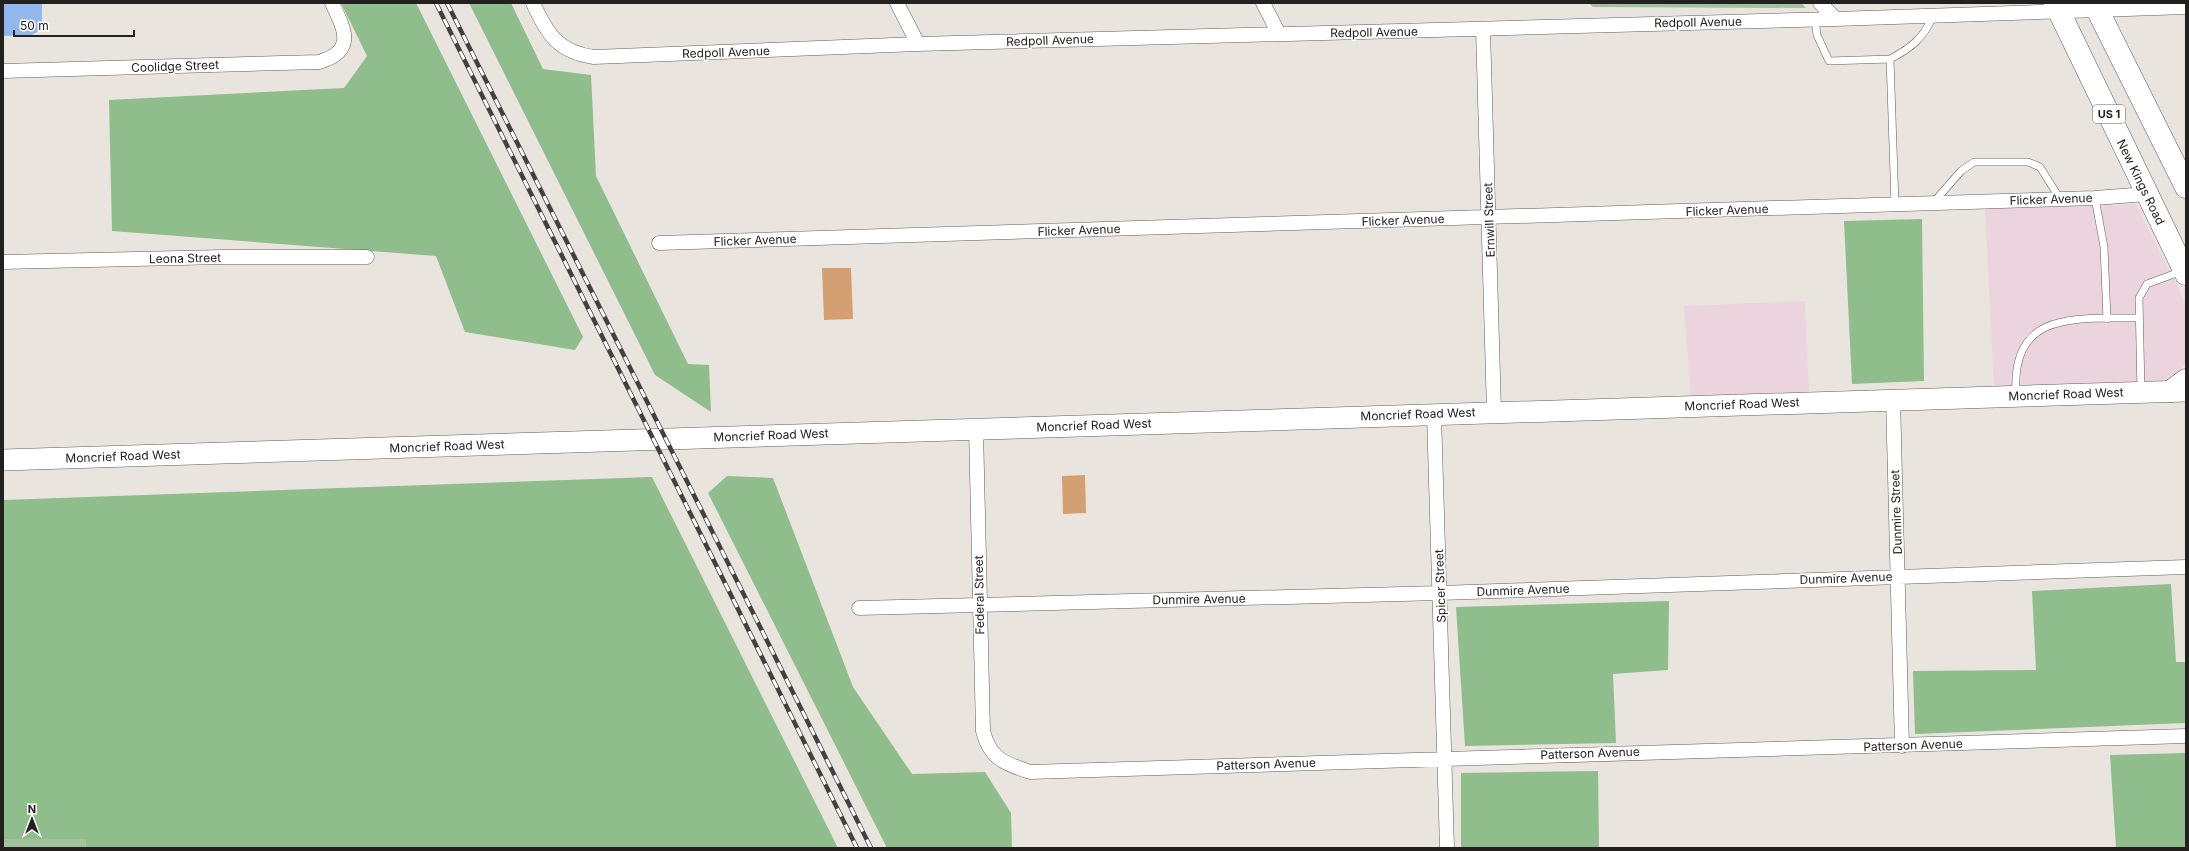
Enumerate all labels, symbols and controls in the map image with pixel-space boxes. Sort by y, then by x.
scale bar [14,12,134,38]
street label: Redpoll Avenue [1654,14,1742,30]
text: 50 m [20,18,49,33]
street label: Redpoll Avenue [1330,24,1418,40]
street label: Redpoll Avenue [1006,31,1094,49]
street label: Redpoll Avenue [682,43,770,61]
street label: Coolidge Street [131,57,219,75]
road number: US 1 [2093,105,2125,123]
street label: New Kings Road [2114,137,2168,227]
street label: Ernwill Street [1480,182,1498,258]
street label: Flicker Avenue [2009,190,2093,208]
street label: Flicker Avenue [1685,201,1769,219]
street label: Flicker Avenue [1361,211,1445,229]
street label: Flicker Avenue [1037,221,1121,239]
street label: Flicker Avenue [713,231,797,249]
street label: Leona Street [149,250,221,266]
street label: Moncrief Road West [2008,384,2124,404]
street label: Moncrief Road West [1684,394,1800,414]
street label: Moncrief Road West [1360,404,1476,424]
street label: Moncrief Road West [1036,415,1152,435]
street label: Moncrief Road West [713,425,829,445]
street label: Moncrief Road West [389,436,505,456]
street label: Moncrief Road West [65,446,181,466]
street label: Dunmire Street [1887,469,1905,555]
street label: Spicer Street [1431,549,1449,623]
street label: Federal Street [971,555,987,635]
street label: Dunmire Avenue [1799,569,1893,587]
street label: Dunmire Avenue [1476,581,1570,599]
street label: Dunmire Avenue [1152,591,1246,607]
street label: Patterson Avenue [1863,736,1963,754]
street label: Patterson Avenue [1540,744,1640,762]
street label: Patterson Avenue [1216,755,1316,773]
north arrow [12,799,52,839]
text: N [28,802,36,816]

